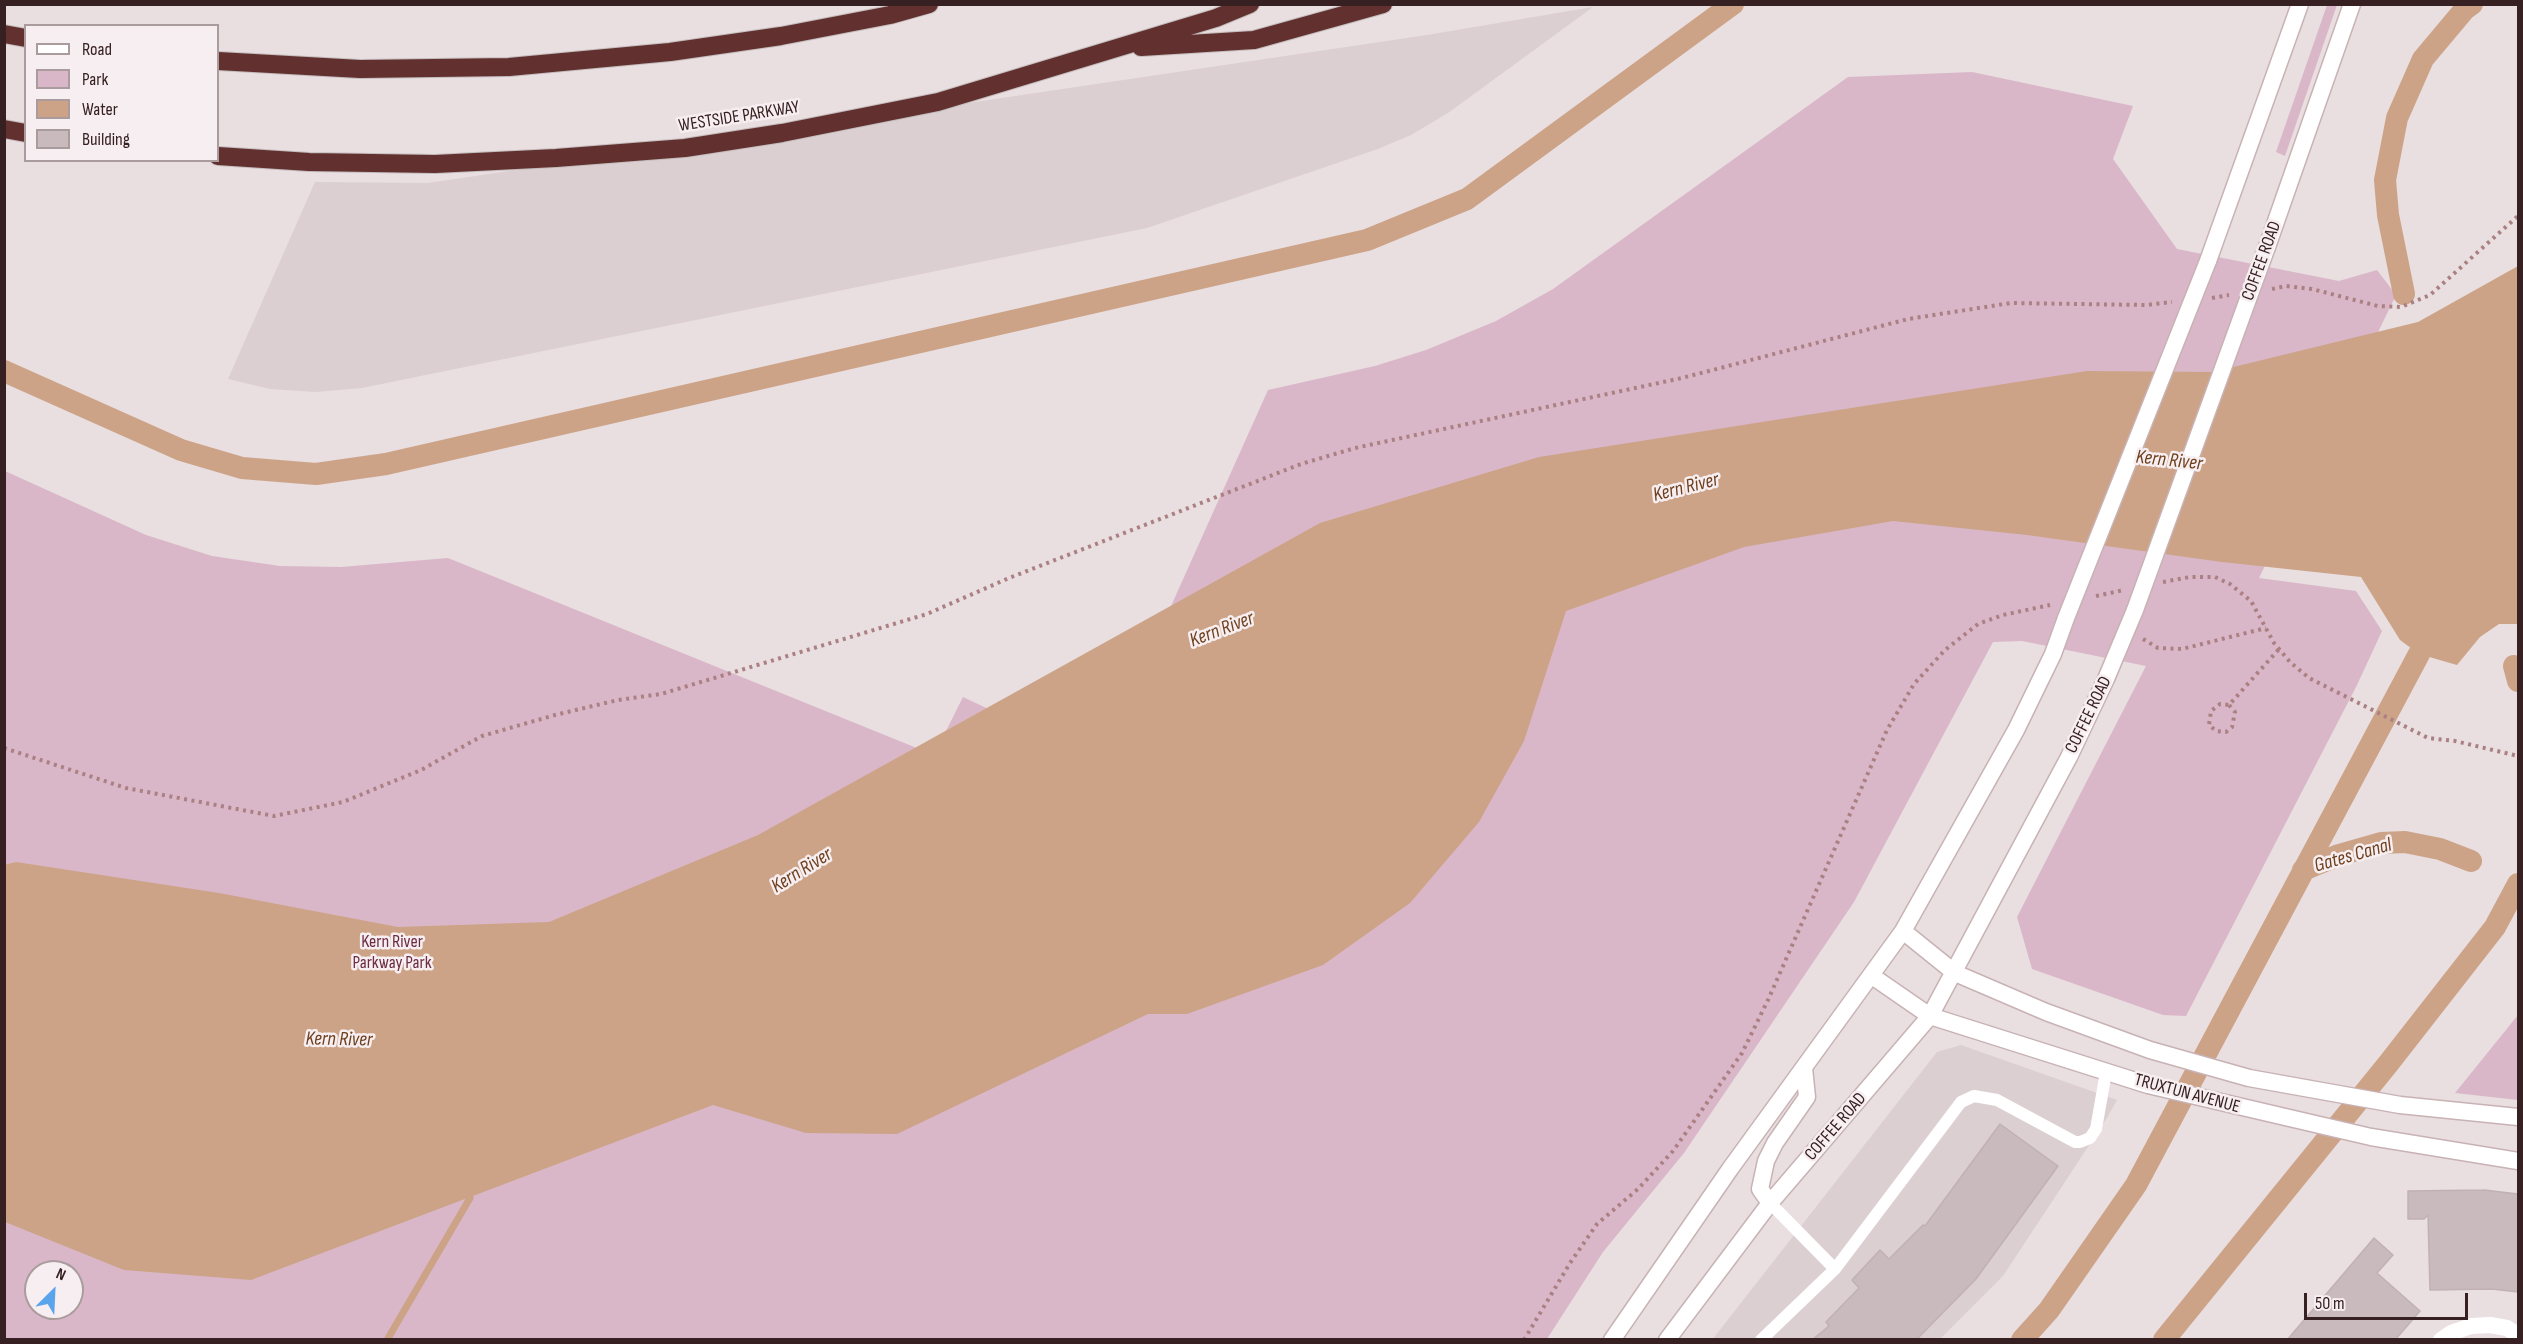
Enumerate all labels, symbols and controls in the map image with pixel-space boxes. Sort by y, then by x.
legend [24,24,219,162]
text: Road [82,39,112,60]
text: Park [82,69,108,90]
street label: WESTSIDE PARKWAY [677,97,801,137]
text: Water [82,99,118,120]
text: Building [82,129,130,150]
street label: COFFEE ROAD [2238,218,2286,304]
water label: Kern River [2134,446,2204,476]
water label: Kern River [1651,468,1721,508]
water label: Kern River [1186,607,1258,653]
street label: COFFEE ROAD [2061,673,2117,757]
water label: Gates Canal [2312,834,2394,878]
water label: Kern River [767,843,837,899]
park label: Kern River Parkway Park [352,931,432,974]
water label: Kern River [305,1027,373,1053]
street label: TRUXTUN AVENUE [2132,1070,2242,1118]
street label: COFFEE ROAD [1801,1089,1871,1165]
north arrow [24,1260,84,1320]
text: N [53,1265,68,1285]
scale bar [2307,1281,2470,1319]
text: 50 m [2315,1293,2345,1314]

